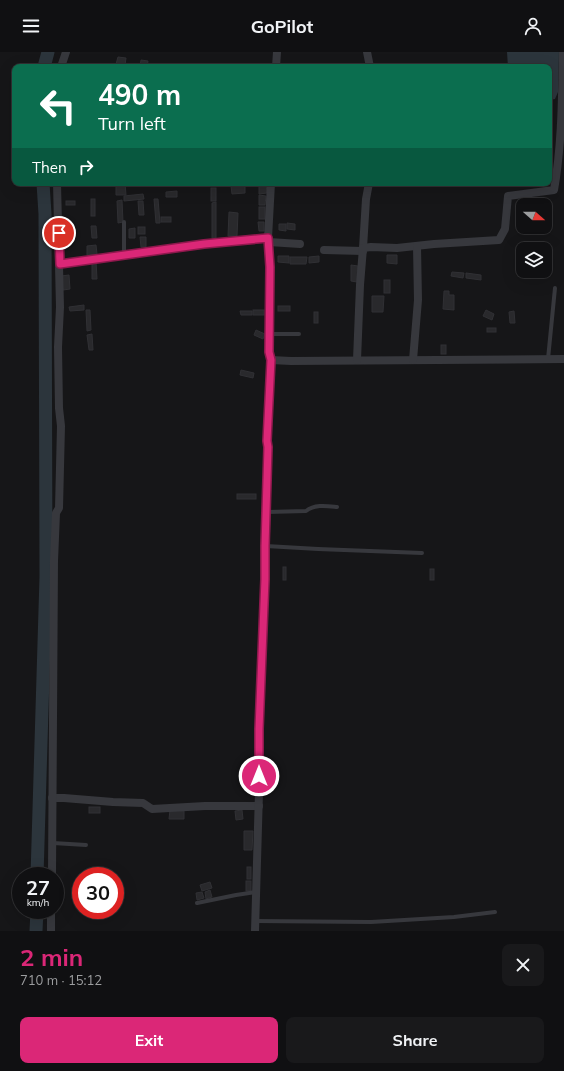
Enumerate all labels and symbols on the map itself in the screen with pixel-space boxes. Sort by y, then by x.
north arrow [516,198,552,234]
pin [42,216,76,250]
position arrow [238,755,280,797]
speed limit sign: 30 [72,867,124,919]

